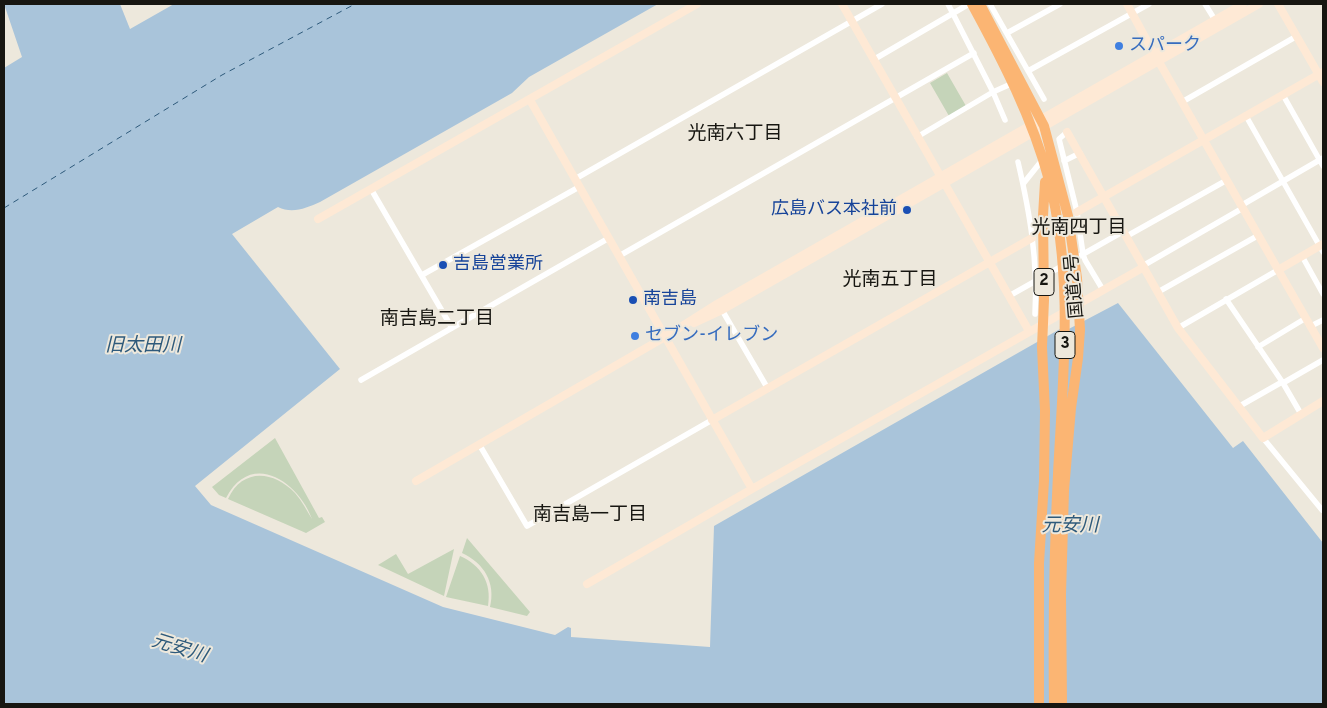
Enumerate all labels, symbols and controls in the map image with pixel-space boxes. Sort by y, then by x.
place label: スパーク [1129,35,1201,57]
marker: スパーク [1113,40,1125,52]
district label: 光南六丁目 [688,124,782,146]
place label: 広島バス本社前 [771,199,897,221]
marker: 広島バス本社前 [901,204,913,216]
district label: 光南四丁目 [1032,218,1126,240]
street label: 国道2号 [1062,253,1090,319]
place label: 吉島営業所 [453,254,543,276]
marker: 吉島営業所 [437,259,449,271]
road number: 2 [1034,268,1054,296]
district label: 光南五丁目 [843,270,937,292]
place label: 南吉島 [643,289,697,311]
marker: 南吉島 [627,294,639,306]
district label: 南吉島二丁目 [380,309,494,331]
place label: セブン-イレブン [645,325,778,347]
marker: セブン-イレブン [629,330,641,342]
road number: 3 [1055,332,1075,358]
water label: 旧太田川 [105,336,181,358]
district label: 南吉島一丁目 [533,505,647,527]
water label: 元安川 [1042,516,1098,538]
water label: 元安川 [148,631,210,669]

